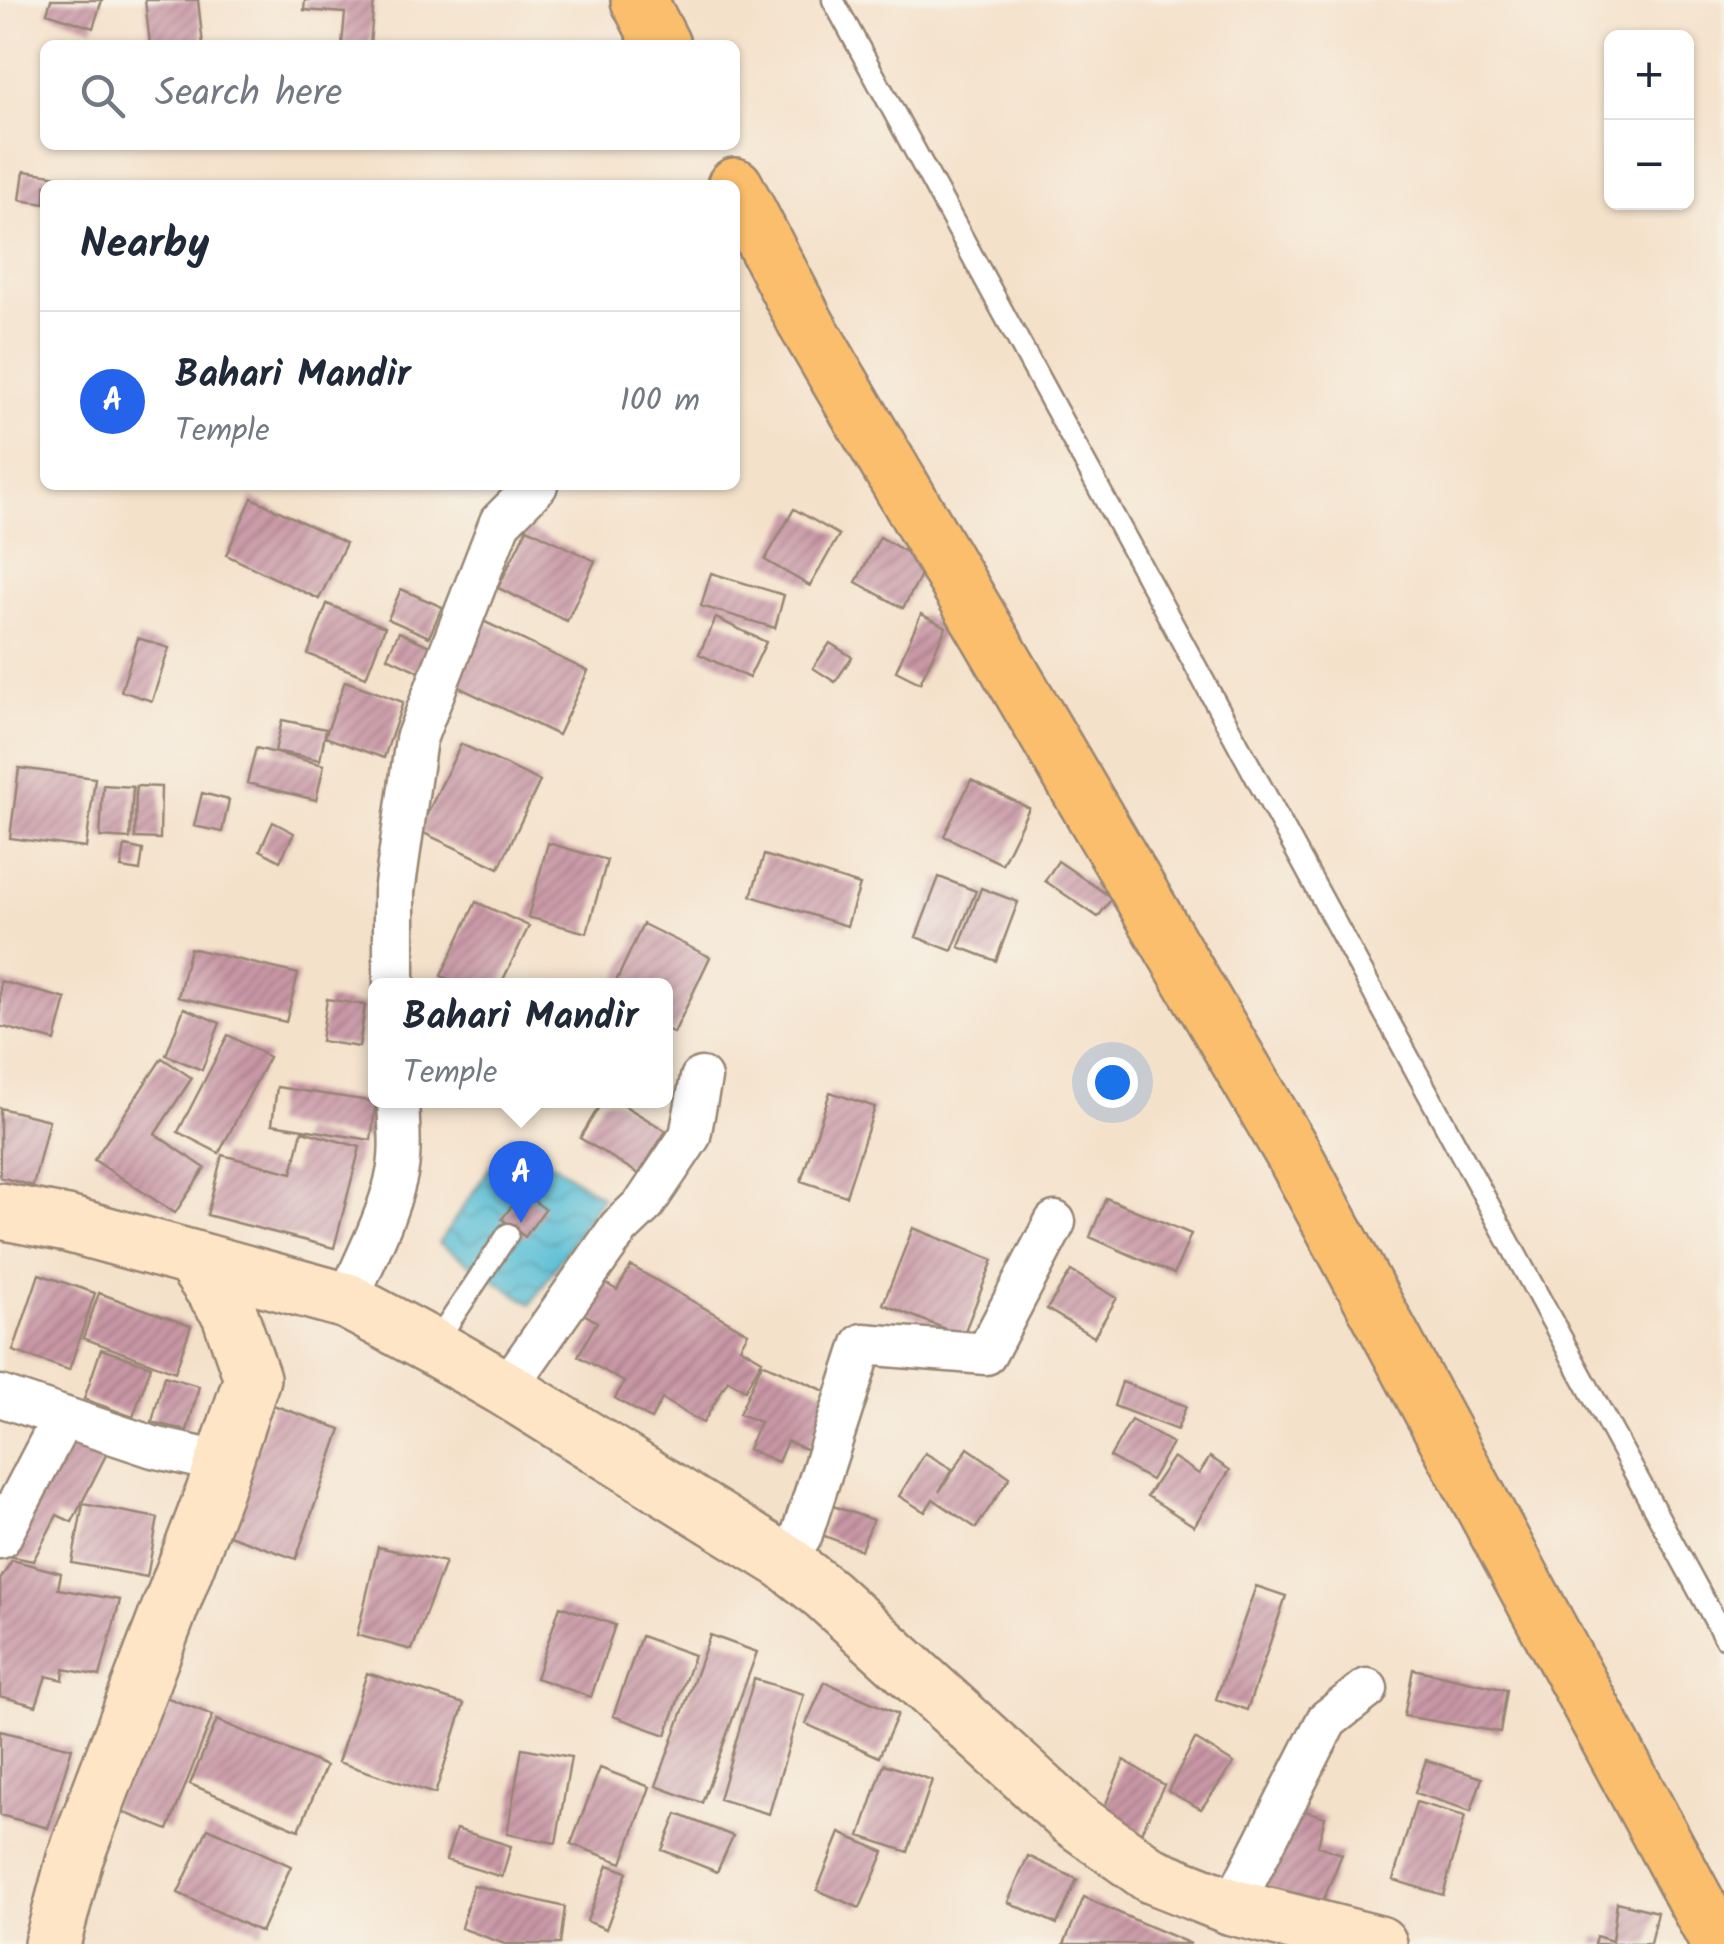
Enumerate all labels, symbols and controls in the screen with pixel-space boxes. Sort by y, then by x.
map controls [1604,30,1694,210]
button: + [1604,30,1694,120]
search box [40,40,740,150]
text: Search here [155,65,342,125]
icon: search [75,68,130,123]
button: − [1604,120,1694,210]
text: Nearby [80,212,209,279]
text: Bahari Mandir [175,346,410,406]
text: A [102,376,123,427]
text: 100 m [620,376,700,427]
text: Temple [175,406,270,457]
popup [368,978,673,1108]
text: Bahari Mandir [403,988,638,1048]
text: Temple [403,1048,497,1099]
your location [1087,1057,1138,1108]
pin: A [488,1140,554,1223]

